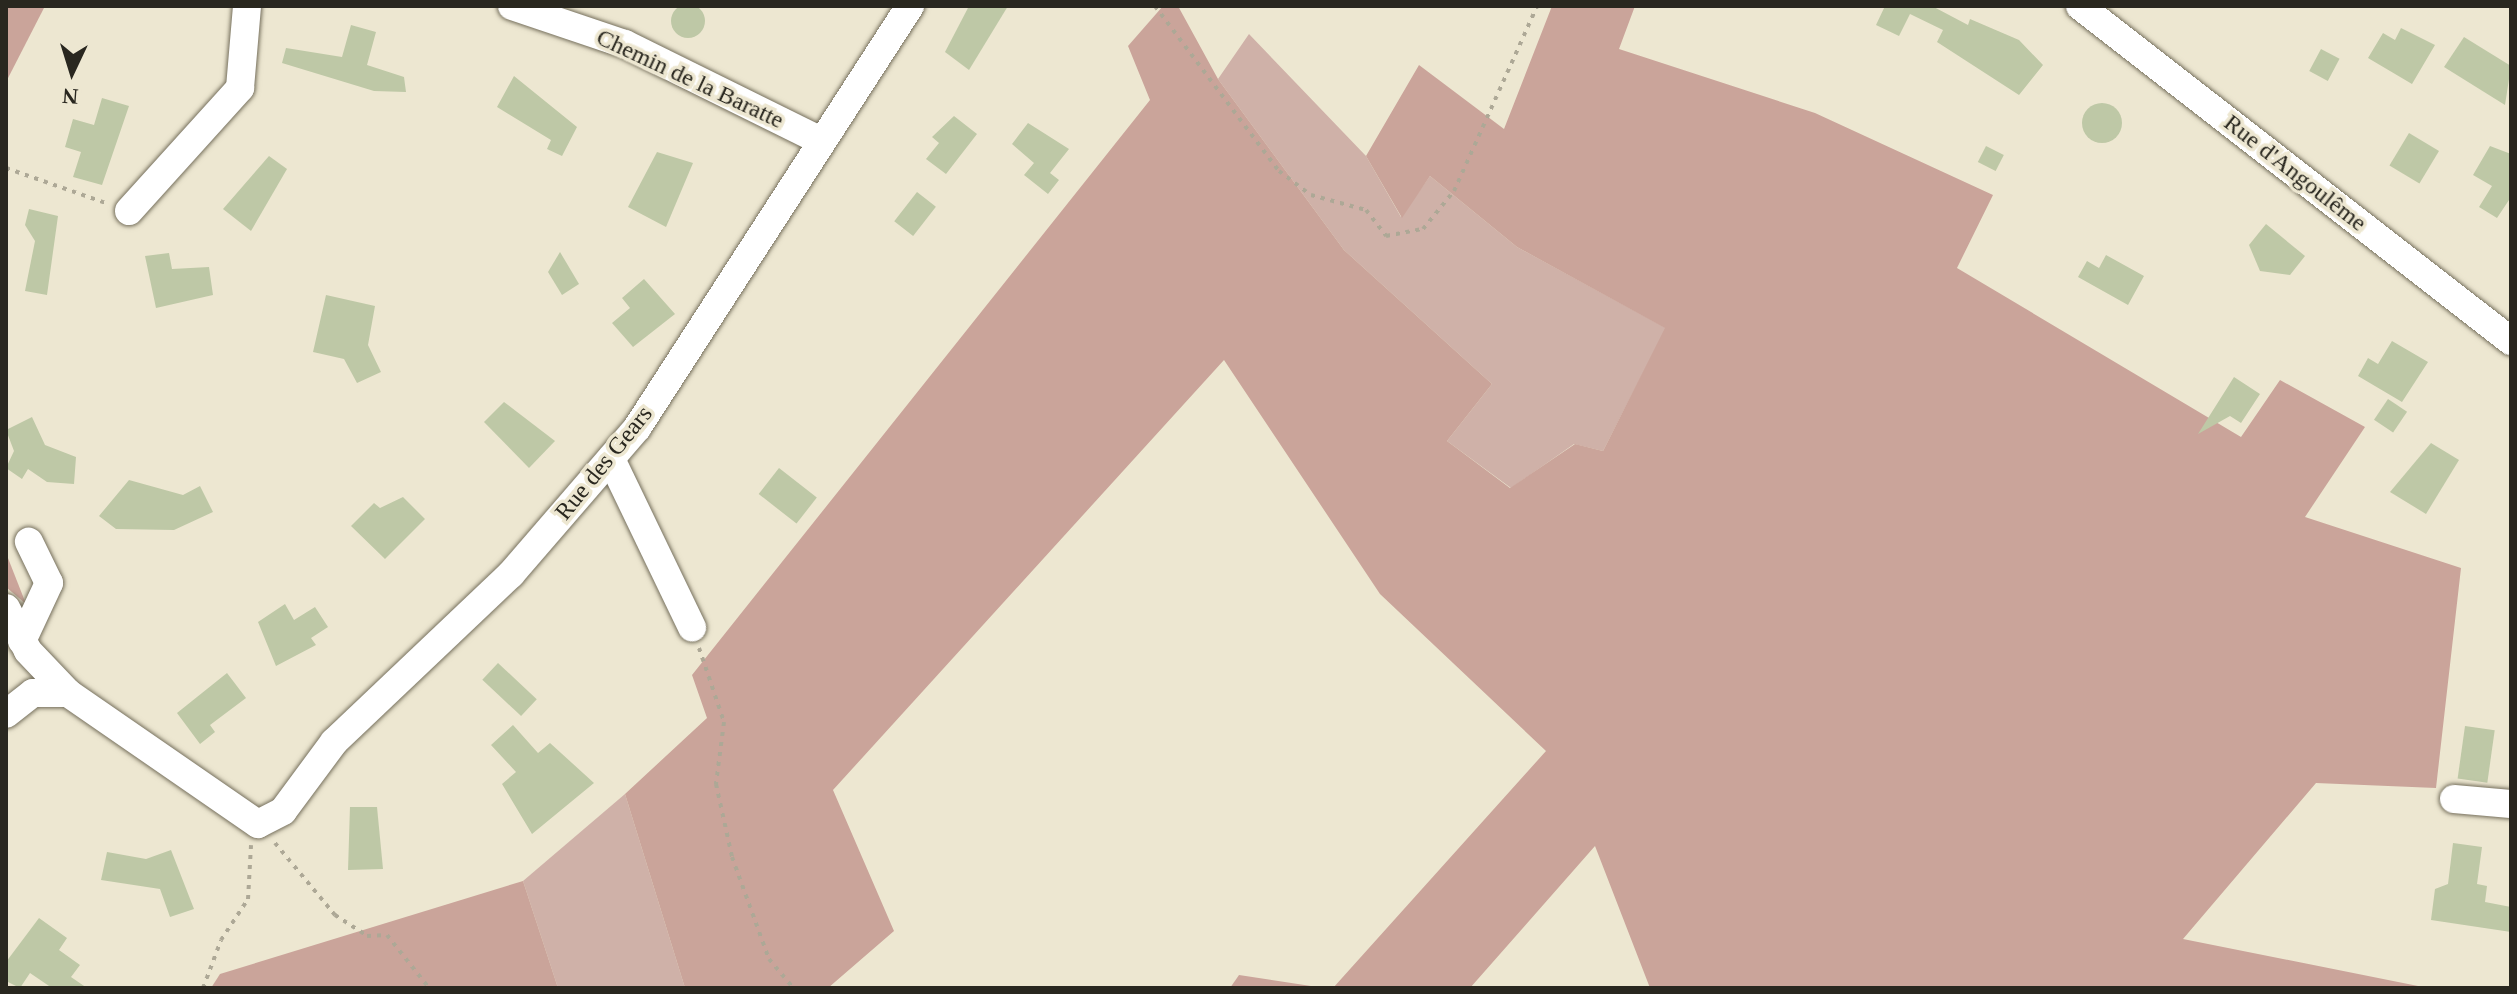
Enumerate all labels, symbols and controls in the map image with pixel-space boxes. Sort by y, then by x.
street label: Chemin de la Baratte [592,23,788,135]
north arrow [32,32,112,112]
text: N [62,83,79,109]
street label: Rue d'Angoulême [2218,108,2372,238]
street label: Rue des Gears [549,400,659,526]

